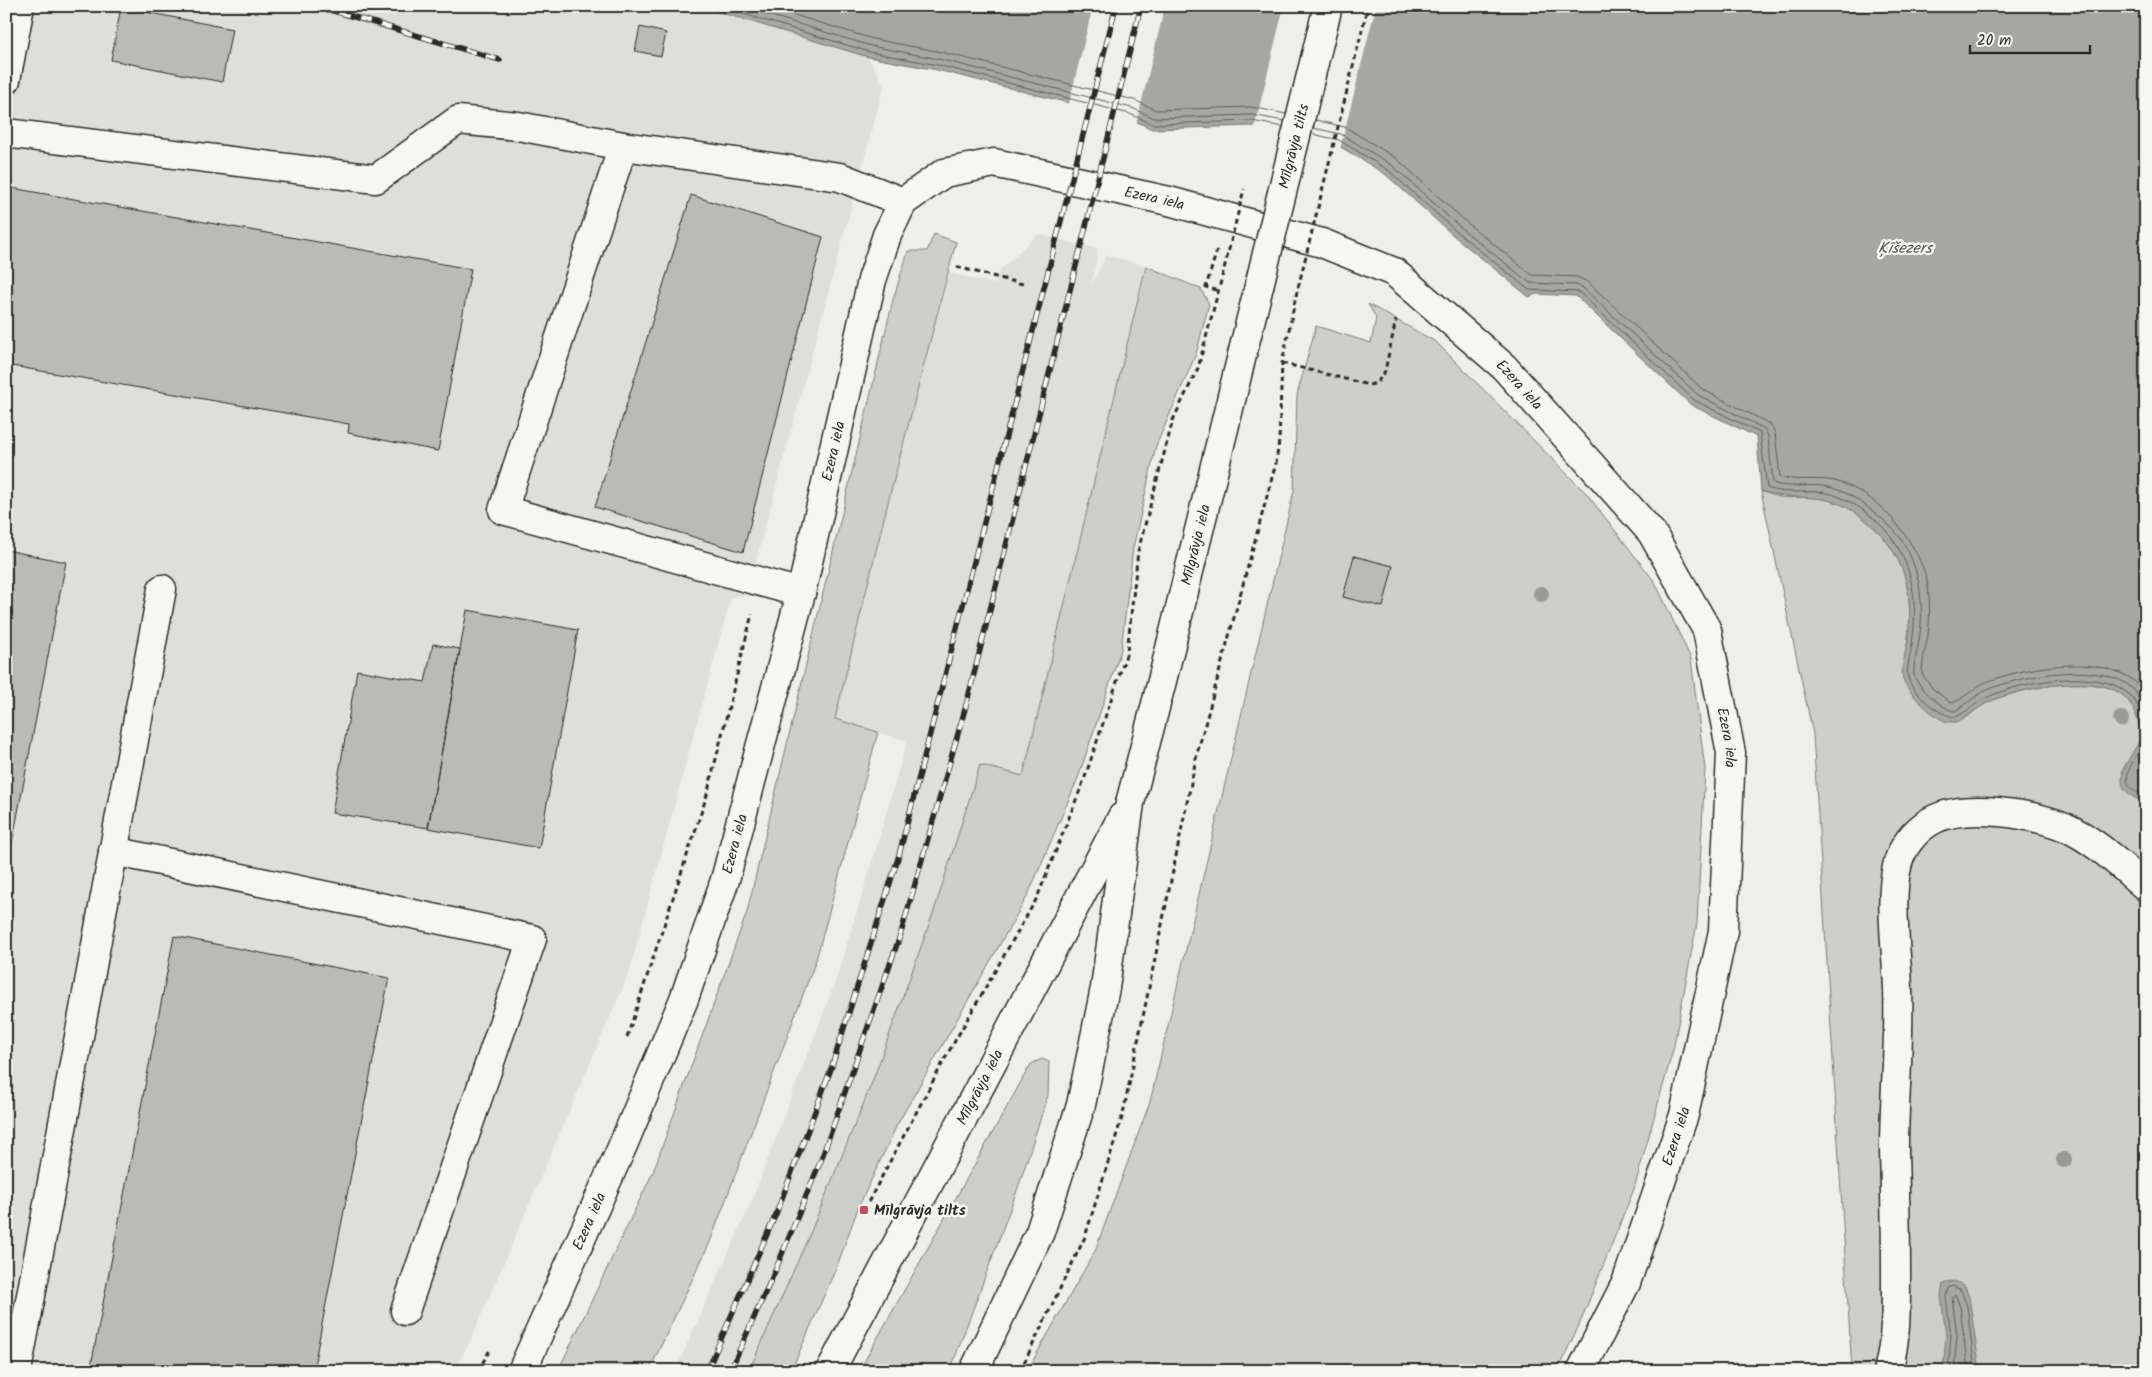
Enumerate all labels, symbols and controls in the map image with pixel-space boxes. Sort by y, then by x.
scale bar [1970,22,2090,54]
text: 20 m [1977,29,2011,53]
street label: Mīlgrāvja tilts [1272,101,1317,191]
street label: Ezera iela [1122,181,1187,218]
water label: Ķīšezers [1878,236,1934,261]
street label: Ezera iela [1490,354,1548,416]
street label: Ezera iela [816,419,853,484]
street label: Mīlgrāvja iela [1175,502,1218,588]
street label: Ezera iela [1709,705,1742,768]
street label: Ezera iela [716,811,755,877]
street label: Mīlgrāvja iela [951,1045,1010,1130]
street label: Ezera iela [1656,1104,1698,1169]
street label: Ezera iela [566,1189,613,1255]
place label: Mīlgrāvja tilts [874,1199,966,1223]
marker: Mīlgrāvja tilts [858,1204,870,1216]

